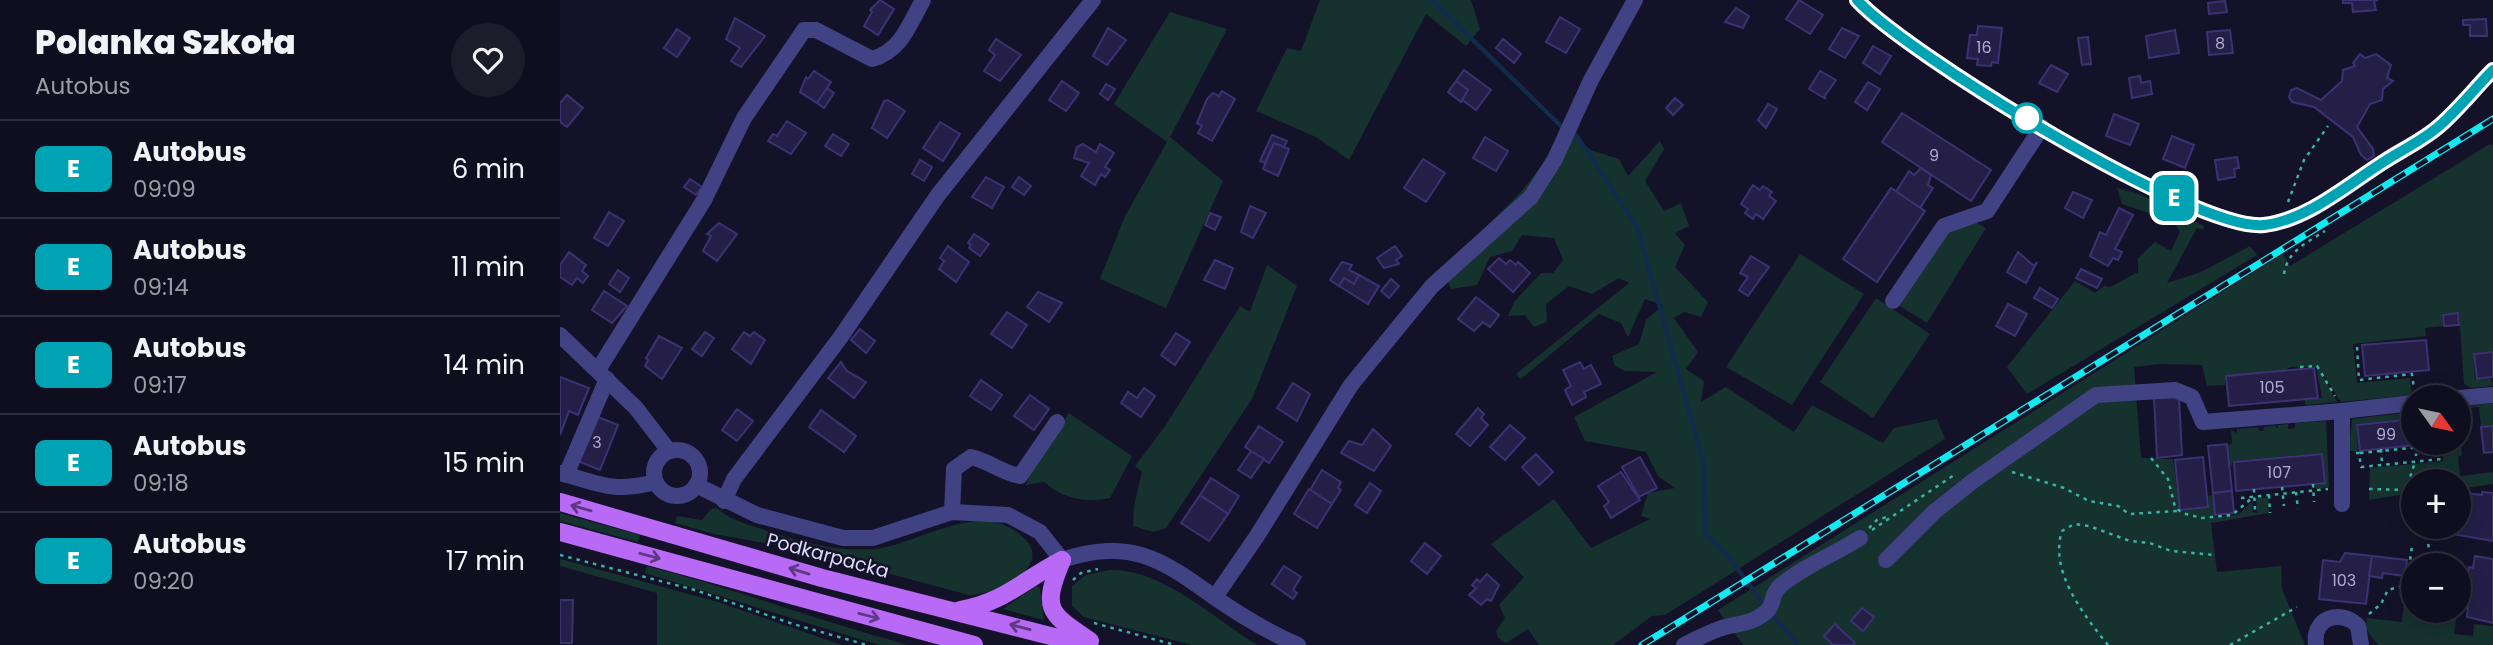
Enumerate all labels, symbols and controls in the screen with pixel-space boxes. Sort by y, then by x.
text: Polanka Szkoła [35,19,296,66]
button: heart [451,23,525,97]
house number: 8 [2215,32,2225,55]
house number: 16 [1976,36,1992,59]
text: Autobus [35,70,131,102]
unlabelled marker [2012,103,2042,133]
text: Autobus [133,134,247,170]
house number: 9 [1929,144,1939,167]
text: 6 min [452,151,525,187]
text: E [67,152,80,185]
text: 09:09 [133,173,196,205]
line badge: E [2151,175,2197,221]
text: E [2168,181,2180,214]
text: Autobus [133,232,247,268]
text: 11 min [452,249,525,285]
text: E [67,250,80,283]
text: 09:14 [133,271,189,303]
text: Autobus [133,330,247,366]
text: 14 min [444,347,525,383]
text: E [67,348,80,381]
text: 09:17 [133,369,187,401]
house number: 105 [2259,376,2285,399]
north arrow [2401,385,2471,455]
map controls [2401,385,2471,623]
house number: 99 [2376,423,2396,446]
text: Autobus [133,428,247,464]
house number: 3 [592,431,602,454]
text: 15 min [444,445,525,481]
text: E [67,446,80,479]
house number: 107 [2267,461,2291,484]
text: 09:18 [133,467,189,499]
button: + [2401,469,2471,539]
one-way arrow [570,501,592,514]
text: Autobus [133,526,247,562]
street label: Podkarpacka [764,526,892,585]
text: 17 min [446,543,525,579]
text: E [67,544,80,577]
one-way arrow [638,550,660,563]
button: − [2401,553,2471,623]
one-way arrow [789,564,811,576]
text: 09:20 [133,565,195,597]
house number: 103 [2332,569,2356,592]
one-way arrow [857,610,880,623]
one-way arrow [1009,620,1032,633]

